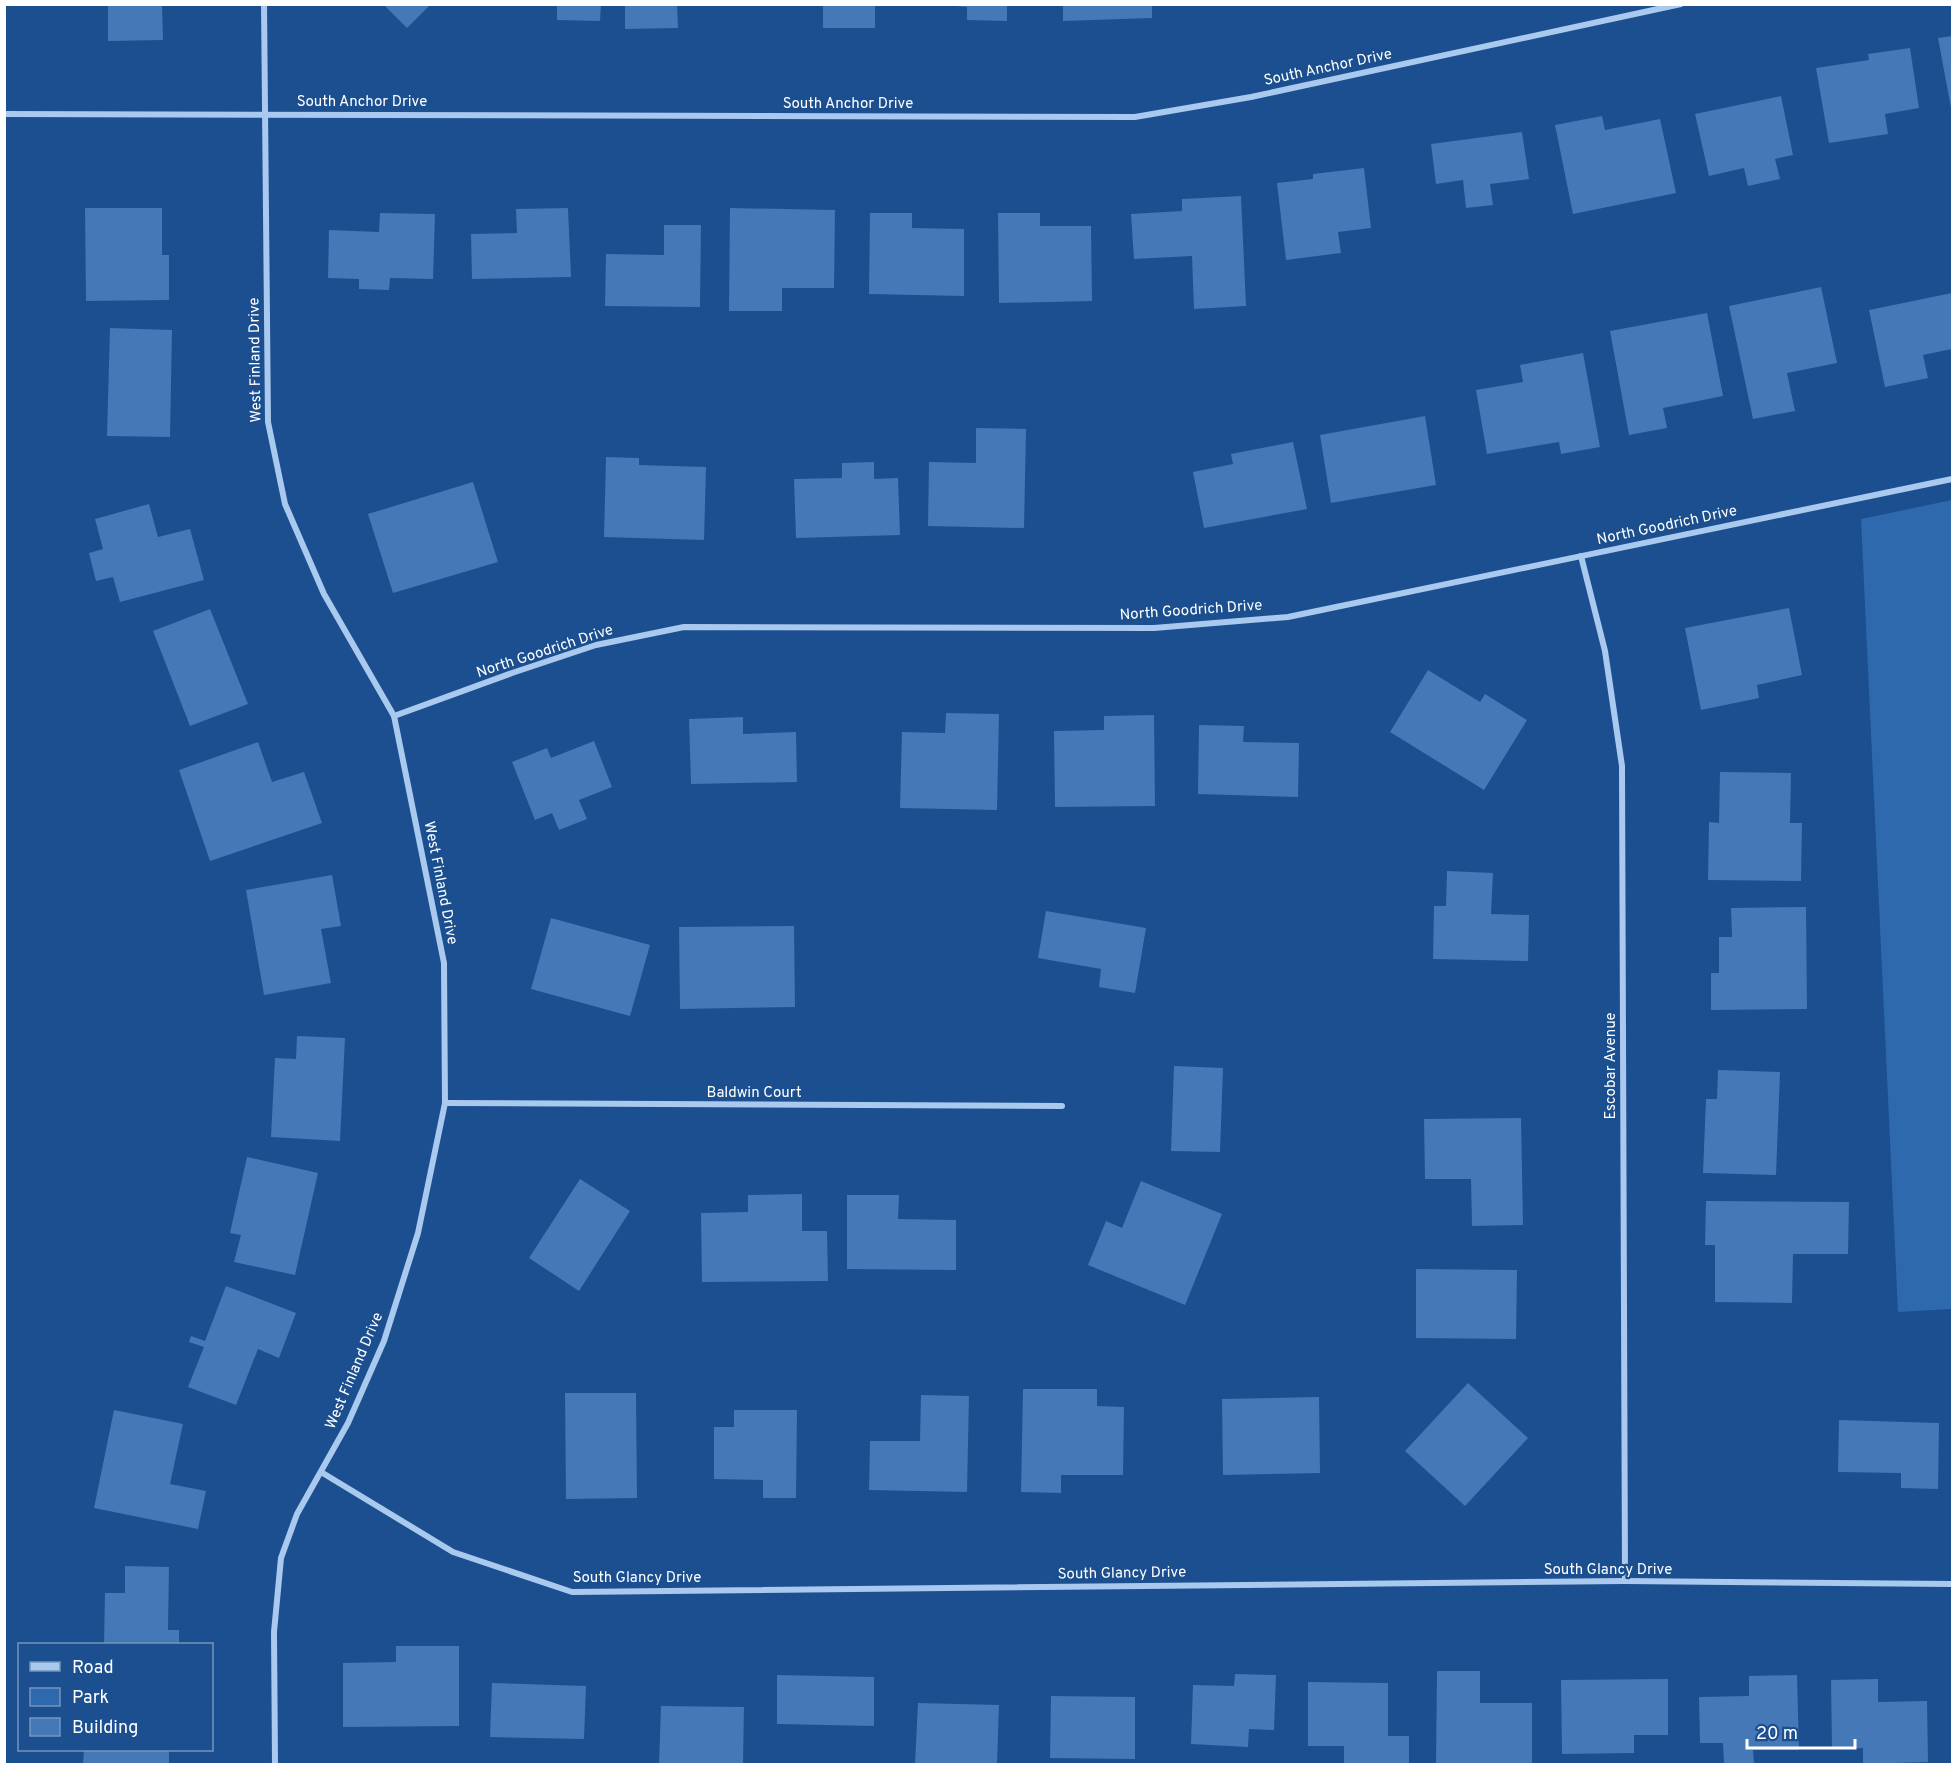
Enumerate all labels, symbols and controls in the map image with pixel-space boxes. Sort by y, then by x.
street label: South Anchor Drive [1262,45,1394,91]
street label: South Anchor Drive [297,93,427,112]
street label: South Anchor Drive [783,95,913,114]
street label: West Finland Drive [245,297,267,423]
street label: North Goodrich Drive [1595,502,1739,550]
street label: North Goodrich Drive [1119,597,1263,625]
street label: North Goodrich Drive [474,621,616,683]
street label: West Finland Drive [419,820,461,946]
street label: Escobar Avenue [1602,1012,1621,1120]
street label: Baldwin Court [706,1084,802,1103]
street label: West Finland Drive [322,1310,388,1432]
street label: South Glancy Drive [1544,1561,1672,1580]
street label: South Glancy Drive [1058,1563,1186,1585]
street label: South Glancy Drive [573,1569,701,1588]
legend [18,1643,213,1751]
text: Road [72,1657,114,1680]
text: Park [72,1687,109,1710]
scale bar [1747,1712,1855,1750]
text: Building [72,1717,138,1740]
text: 20 m [1756,1723,1798,1746]

